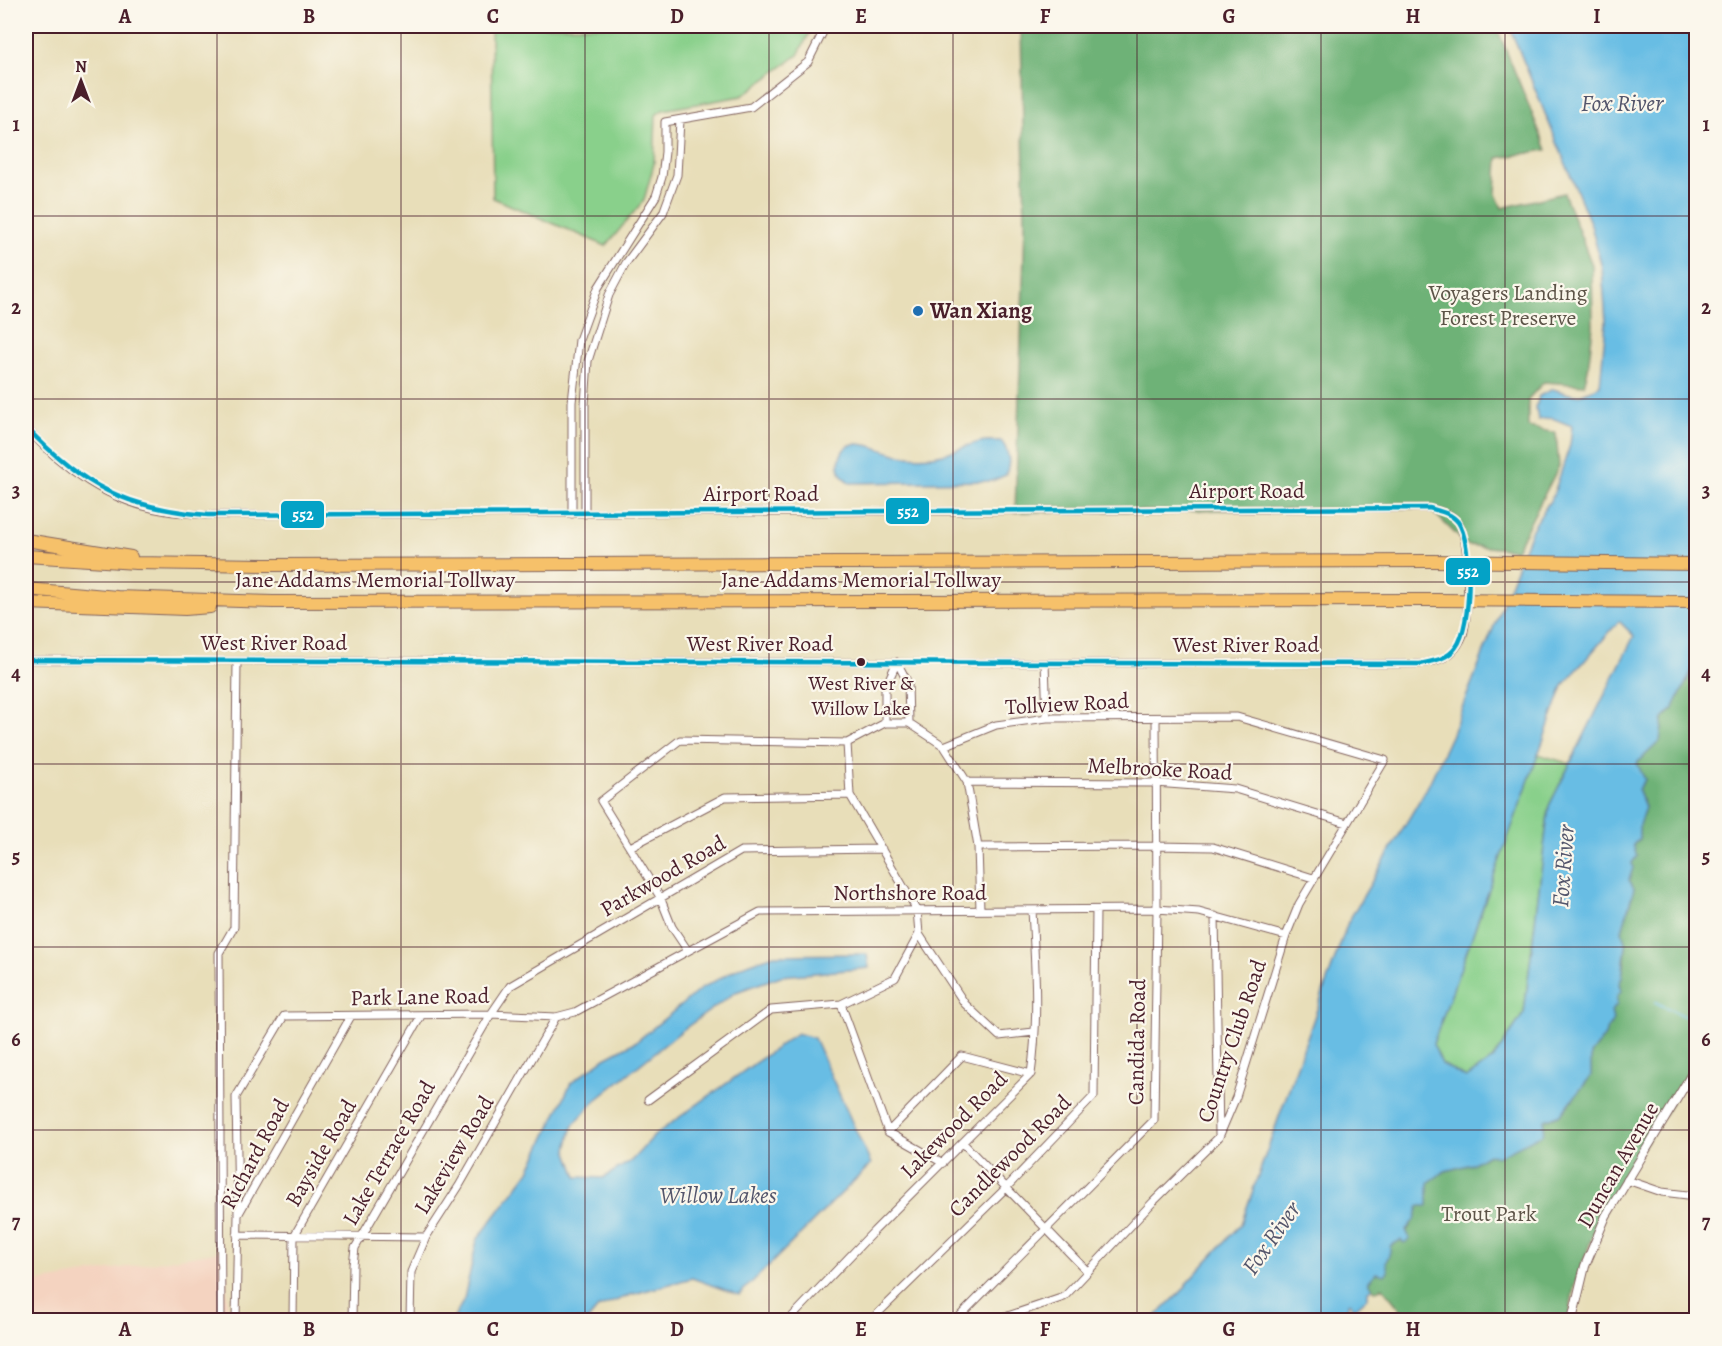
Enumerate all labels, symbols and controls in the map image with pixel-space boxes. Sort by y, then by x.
text: A [118,3,132,30]
text: B [303,3,315,30]
text: C [487,3,499,30]
text: D [670,3,684,30]
text: E [855,3,867,30]
text: F [1040,3,1051,30]
text: G [1222,3,1236,30]
text: H [1406,3,1421,30]
text: I [1593,3,1601,30]
north arrow [51,51,111,111]
text: N [75,56,87,78]
water label: Fox River [1581,87,1664,119]
text: 1 [12,111,20,138]
text: 1 [1702,111,1710,138]
park label: Voyagers Landing Forest Preserve [1427,278,1588,333]
text: 2 [11,294,21,321]
text: 2 [1701,294,1711,321]
place label: Wan Xiang [929,296,1033,326]
marker: Wan Xiang [911,304,925,318]
street label: Airport Road [1188,476,1305,506]
text: 3 [12,477,20,504]
text: 3 [1702,477,1710,504]
street label: Airport Road [702,479,819,509]
line badge: 552 [885,497,930,525]
line badge: 552 [280,500,325,529]
text: 552 [897,501,919,523]
text: 552 [292,504,314,526]
line badge: 552 [1445,557,1491,586]
text: 552 [1457,561,1479,583]
street label: Jane Addams Memorial Tollway [235,565,515,595]
street label: Jane Addams Memorial Tollway [721,565,1001,595]
street label: West River Road [200,628,347,658]
street label: West River Road [686,629,833,659]
street label: West River Road [1172,630,1319,660]
marker: West River & Willow Lake [855,656,867,668]
text: 4 [11,660,21,687]
text: 4 [1701,660,1711,687]
place label: West River & Willow Lake [807,670,915,722]
street label: Tollview Road [1004,686,1130,722]
street label: Melbrooke Road [1087,750,1233,788]
water label: Fox River [1544,823,1582,908]
street label: Parkwood Road [595,828,731,924]
text: 5 [12,843,20,870]
text: 5 [1702,843,1710,870]
street label: Northshore Road [833,878,987,908]
street label: Country Club Road [1190,955,1274,1127]
street label: Candida Road [1121,978,1153,1105]
street label: Park Lane Road [350,981,490,1013]
text: 6 [11,1026,21,1053]
text: 6 [1701,1026,1711,1053]
street label: Lakewood Road [894,1064,1015,1185]
street label: Lake Terrace Road [335,1075,443,1231]
street label: Candlewood Road [942,1088,1078,1224]
street label: Lakeview Road [407,1090,501,1220]
street label: Richard Road [213,1093,297,1214]
street label: Bayside Road [278,1094,364,1212]
street label: Duncan Avenue [1570,1097,1666,1233]
water label: Willow Lakes [659,1179,777,1211]
water label: Fox River [1234,1194,1308,1281]
park label: Trout Park [1441,1199,1537,1229]
text: 7 [12,1208,21,1235]
text: 7 [1702,1208,1711,1235]
text: A [118,1316,132,1343]
text: B [303,1316,315,1343]
text: C [487,1316,499,1343]
text: D [670,1316,684,1343]
text: E [855,1316,867,1343]
text: F [1040,1316,1051,1343]
text: G [1222,1316,1236,1343]
text: H [1406,1316,1421,1343]
text: I [1593,1316,1601,1343]

